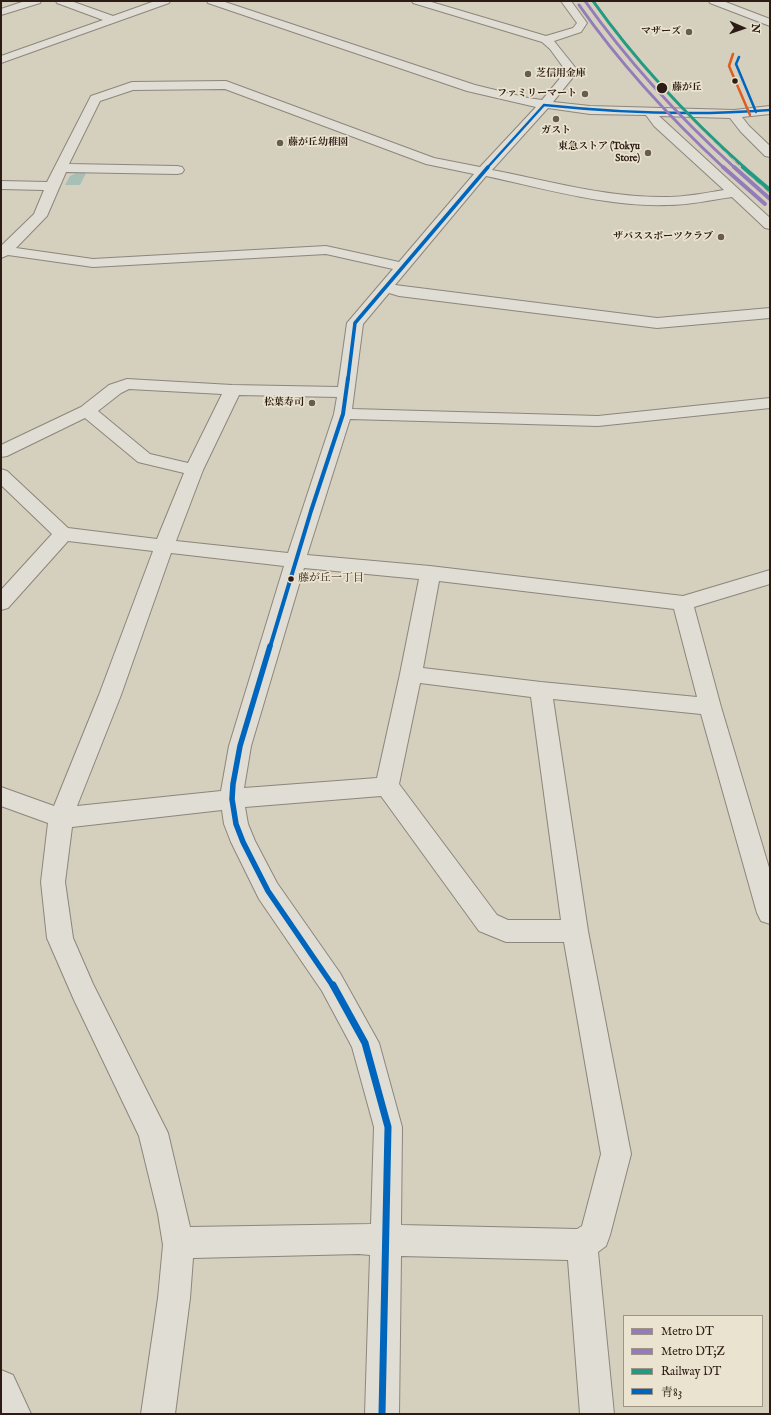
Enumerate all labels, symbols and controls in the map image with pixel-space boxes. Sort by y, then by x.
north arrow [723,8,763,48]
text: N [748,23,762,33]
place label: マザーズ [641,26,681,38]
marker: マザーズ [684,27,694,37]
place label: 芝信用金庫 [536,68,586,80]
marker: 芝信用金庫 [523,69,533,79]
unlabelled marker [730,76,740,86]
marker: 藤が丘 [655,81,669,95]
place label: 藤が丘 [672,82,702,94]
place label: ファミリーマート [497,88,577,100]
marker: ファミリーマート [580,89,590,99]
marker: ガスト [551,114,561,124]
place label: ガスト [541,125,571,137]
place label: 藤が丘幼稚園 [288,137,348,149]
marker: 藤が丘幼稚園 [275,138,285,148]
place label: 東急ストア (Tokyu Store) [558,141,640,164]
marker: 東急ストア (Tokyu Store) [643,148,653,158]
place label: ザバススポーツクラブ [613,231,713,243]
marker: ザバススポーツクラブ [716,232,726,242]
place label: 松葉寿司 [264,397,304,409]
marker: 松葉寿司 [307,398,317,408]
place label: 藤が丘一丁目 [298,572,364,586]
marker: 藤が丘一丁目 [286,574,296,584]
legend [623,1315,763,1407]
text: Metro DT [661,1324,714,1339]
text: Metro DT;Z [661,1344,725,1359]
text: Railway DT [661,1364,721,1379]
text: 青83 [661,1385,682,1400]

